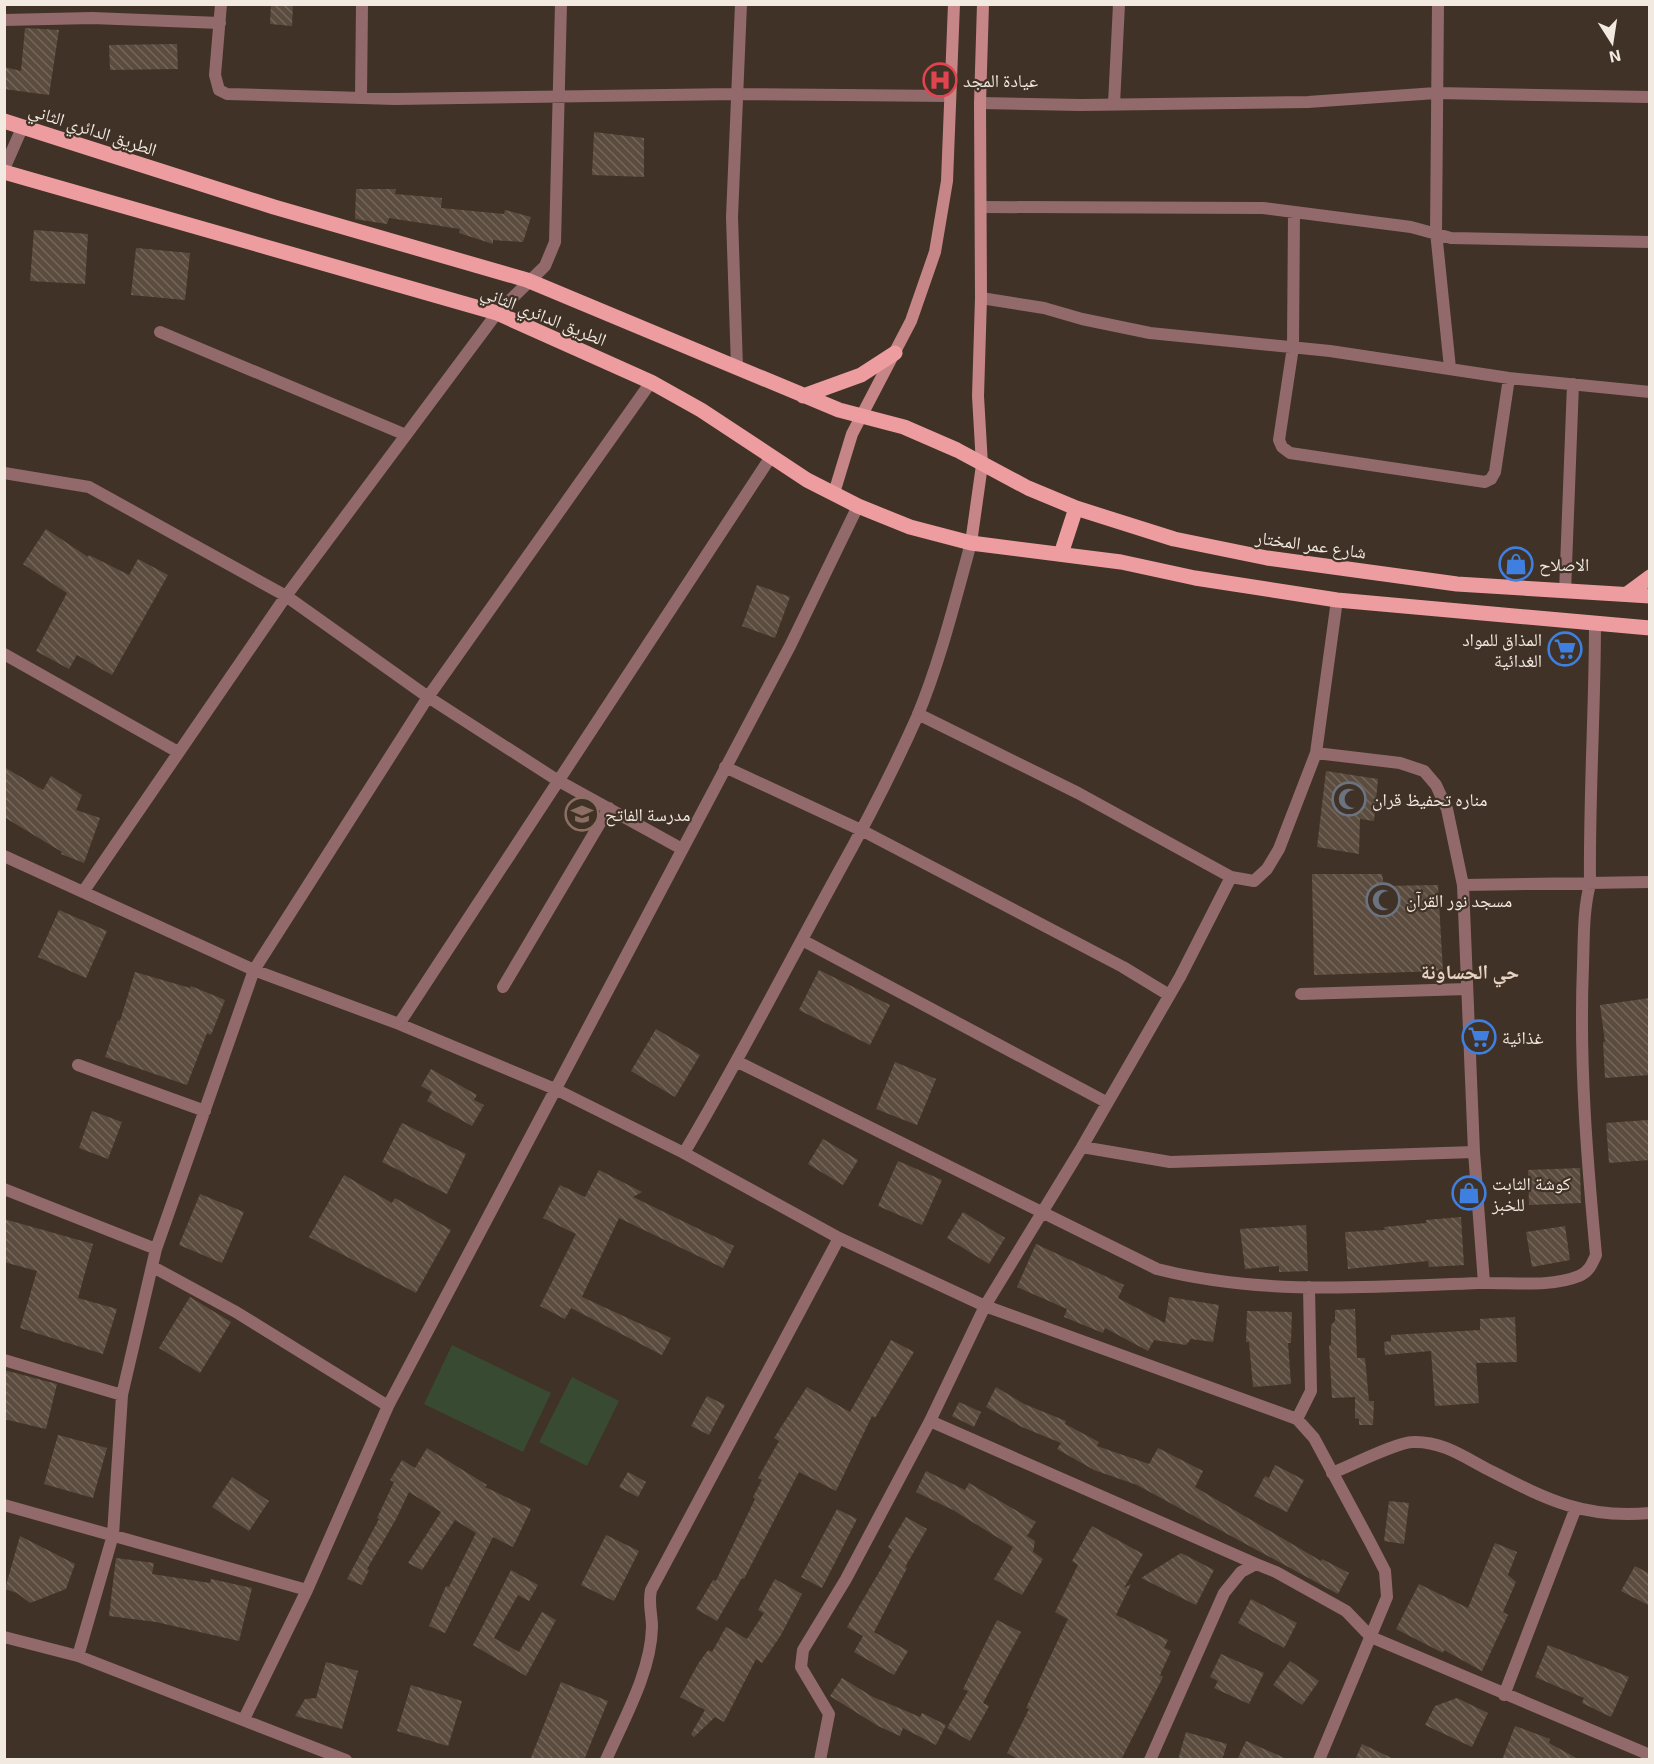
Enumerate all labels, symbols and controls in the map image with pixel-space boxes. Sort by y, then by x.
north arrow [1582,12,1642,72]
text: N [1608,47,1623,68]
hospital icon: عيادة المجد [922,62,958,98]
place label: عيادة المجد [963,69,1038,91]
street label: الطريق الدائري الثاني [25,98,160,164]
street label: الطريق الدائري الثاني [476,280,610,354]
street label: شارع عمر المختار [1253,525,1368,564]
shop icon: الاصلاح [1498,546,1534,582]
place label: الاصلاح [1539,553,1589,577]
place label: المذاق للمواد الغدائية [1462,628,1542,671]
supermarket icon: المذاق للمواد الغدائية [1547,631,1583,667]
mosque icon: مناره تحفيظ قران [1331,781,1367,817]
place label: مناره تحفيظ قران [1372,788,1488,811]
school or university icon: مدرسة الفاتح [564,796,600,832]
place label: مدرسة الفاتح [605,803,690,827]
mosque icon: مسجد نور القرآن [1365,882,1401,918]
place label: مسجد نور القرآن [1406,889,1512,912]
district label: حي الحساونة [1421,959,1519,988]
supermarket icon: غذائية [1461,1019,1497,1055]
place label: غذائية [1502,1026,1543,1048]
place label: كوشة الثابت للخبز [1491,1172,1571,1216]
shop icon: كوشة الثابت للخبز [1451,1175,1487,1211]

